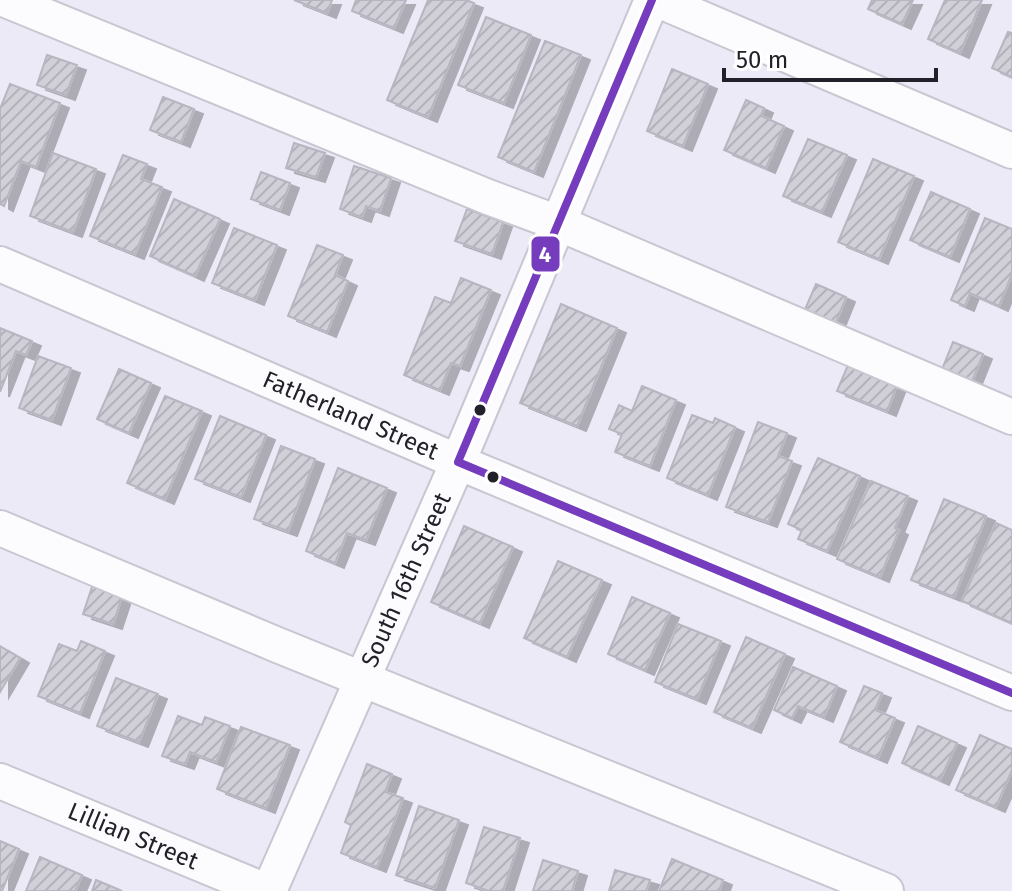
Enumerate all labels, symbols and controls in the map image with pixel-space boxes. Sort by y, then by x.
scale bar [724,32,936,82]
text: 50 m [736,46,788,74]
line badge: 4 [530,235,561,273]
text: 4 [539,241,551,268]
street label: Fatherland Street [259,365,443,466]
unlabelled marker [472,402,488,418]
unlabelled marker [485,469,501,485]
street label: South 16th Street [355,488,457,671]
street label: Lillian Street [64,797,203,876]

